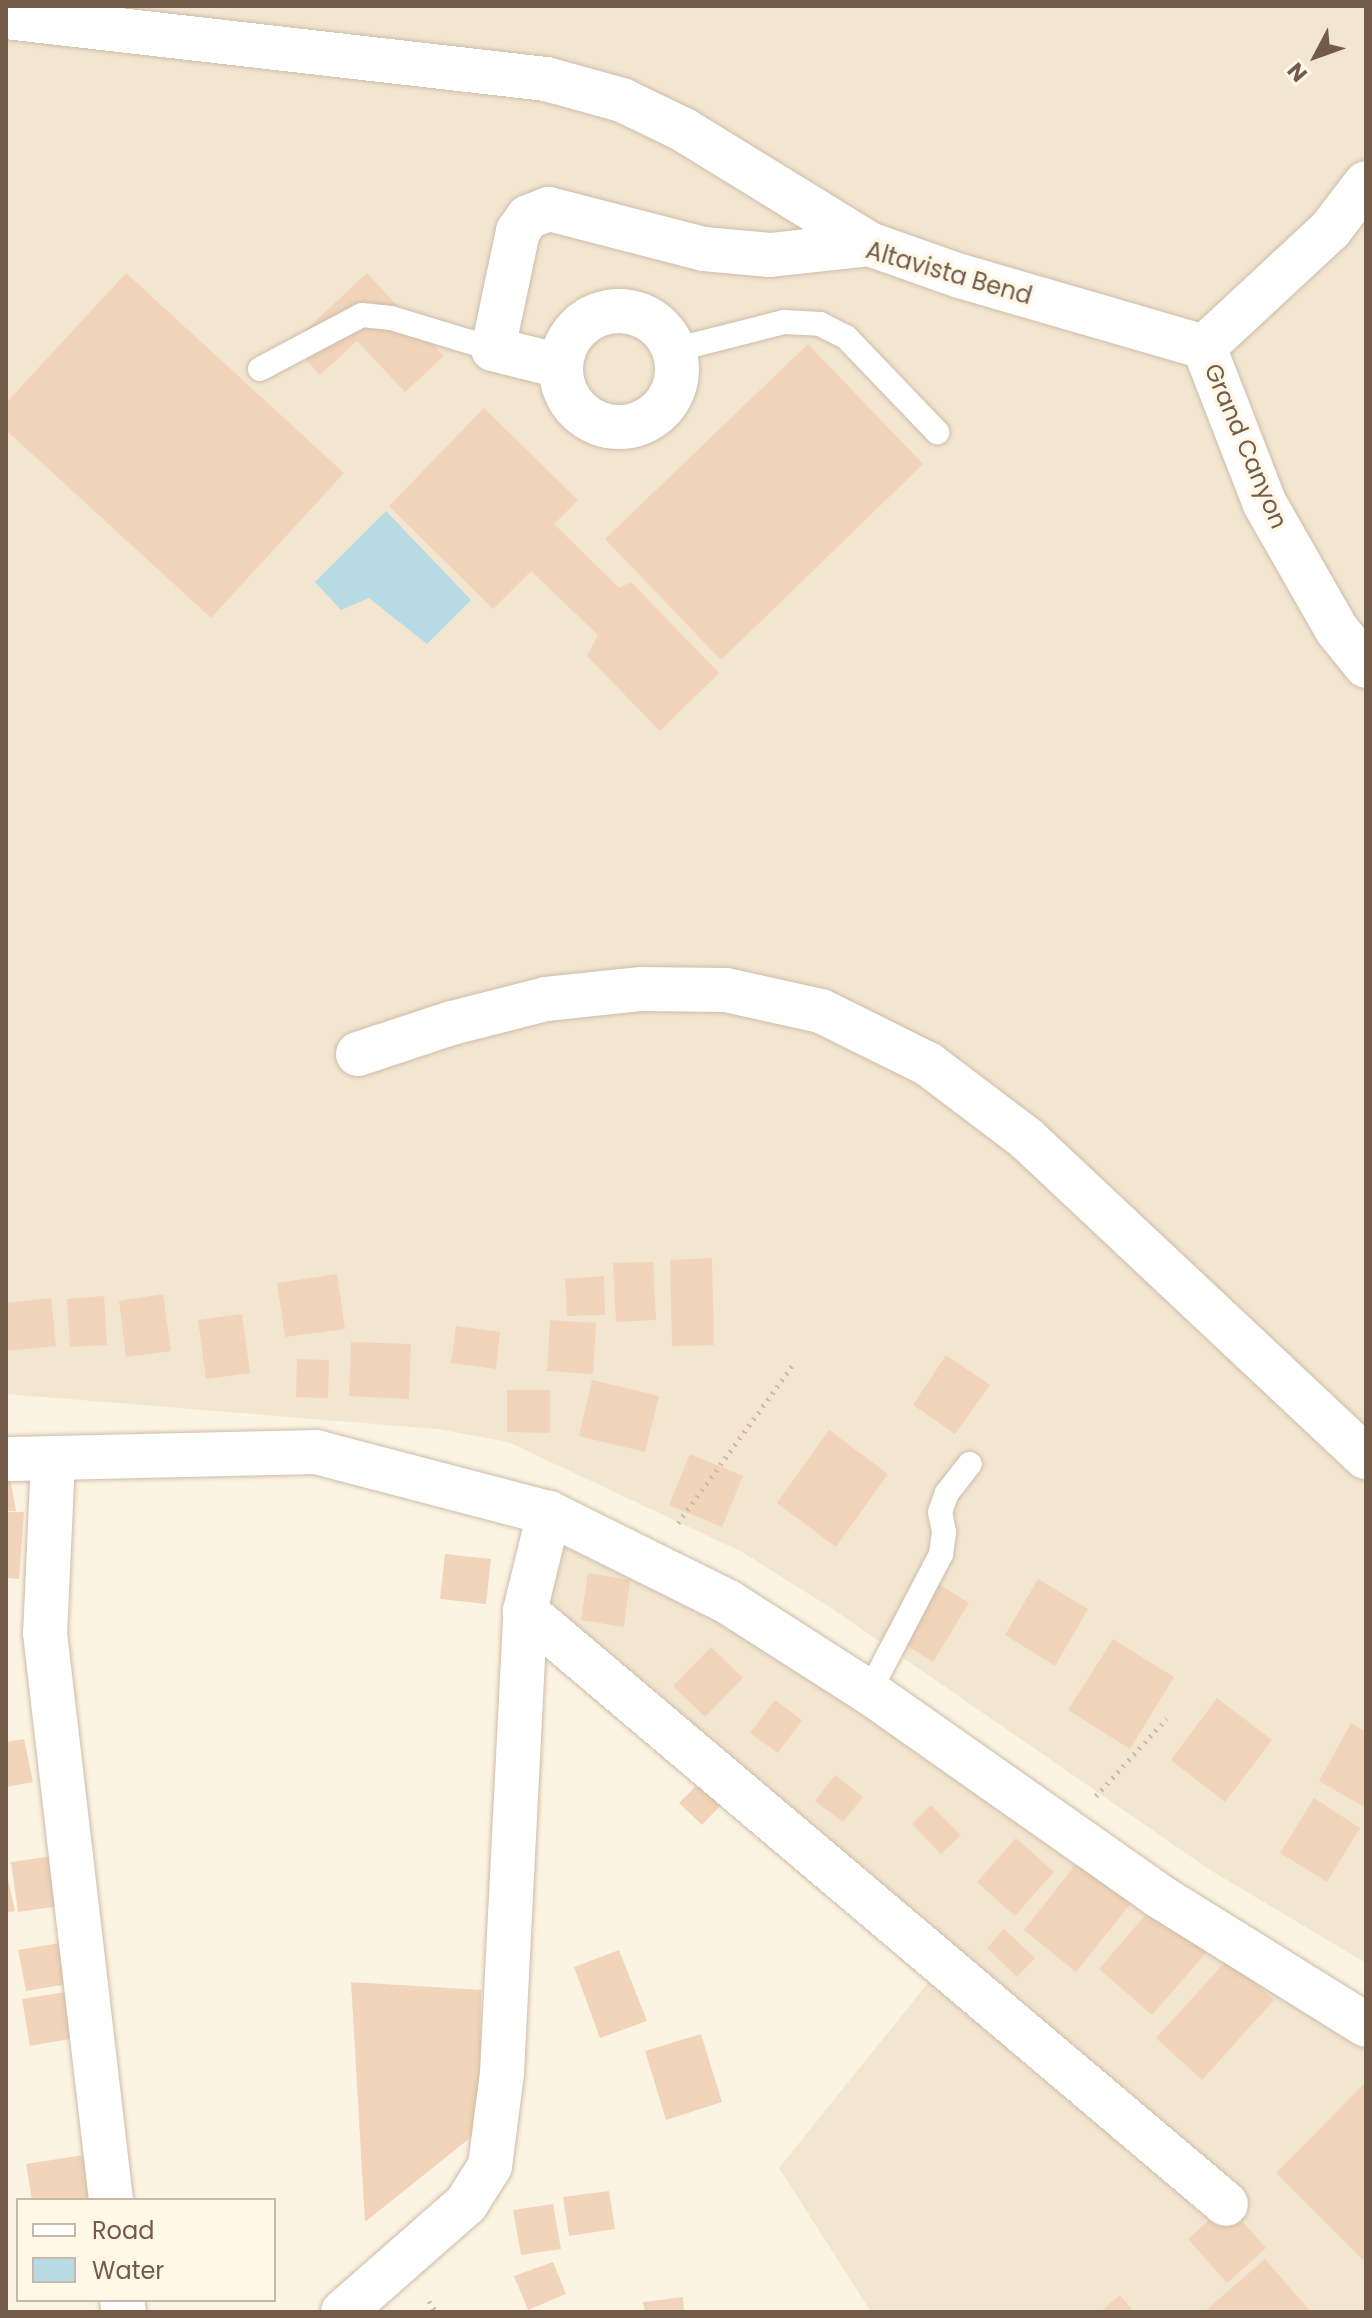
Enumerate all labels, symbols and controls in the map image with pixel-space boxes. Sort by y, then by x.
north arrow [1276,16,1356,96]
text: N [1280,56,1315,88]
street label: Altavista Bend [863,236,1035,310]
street label: Grand Canyon [1198,359,1294,533]
legend [16,2198,276,2302]
text: Road [92,2214,154,2247]
text: Water [92,2254,164,2287]

